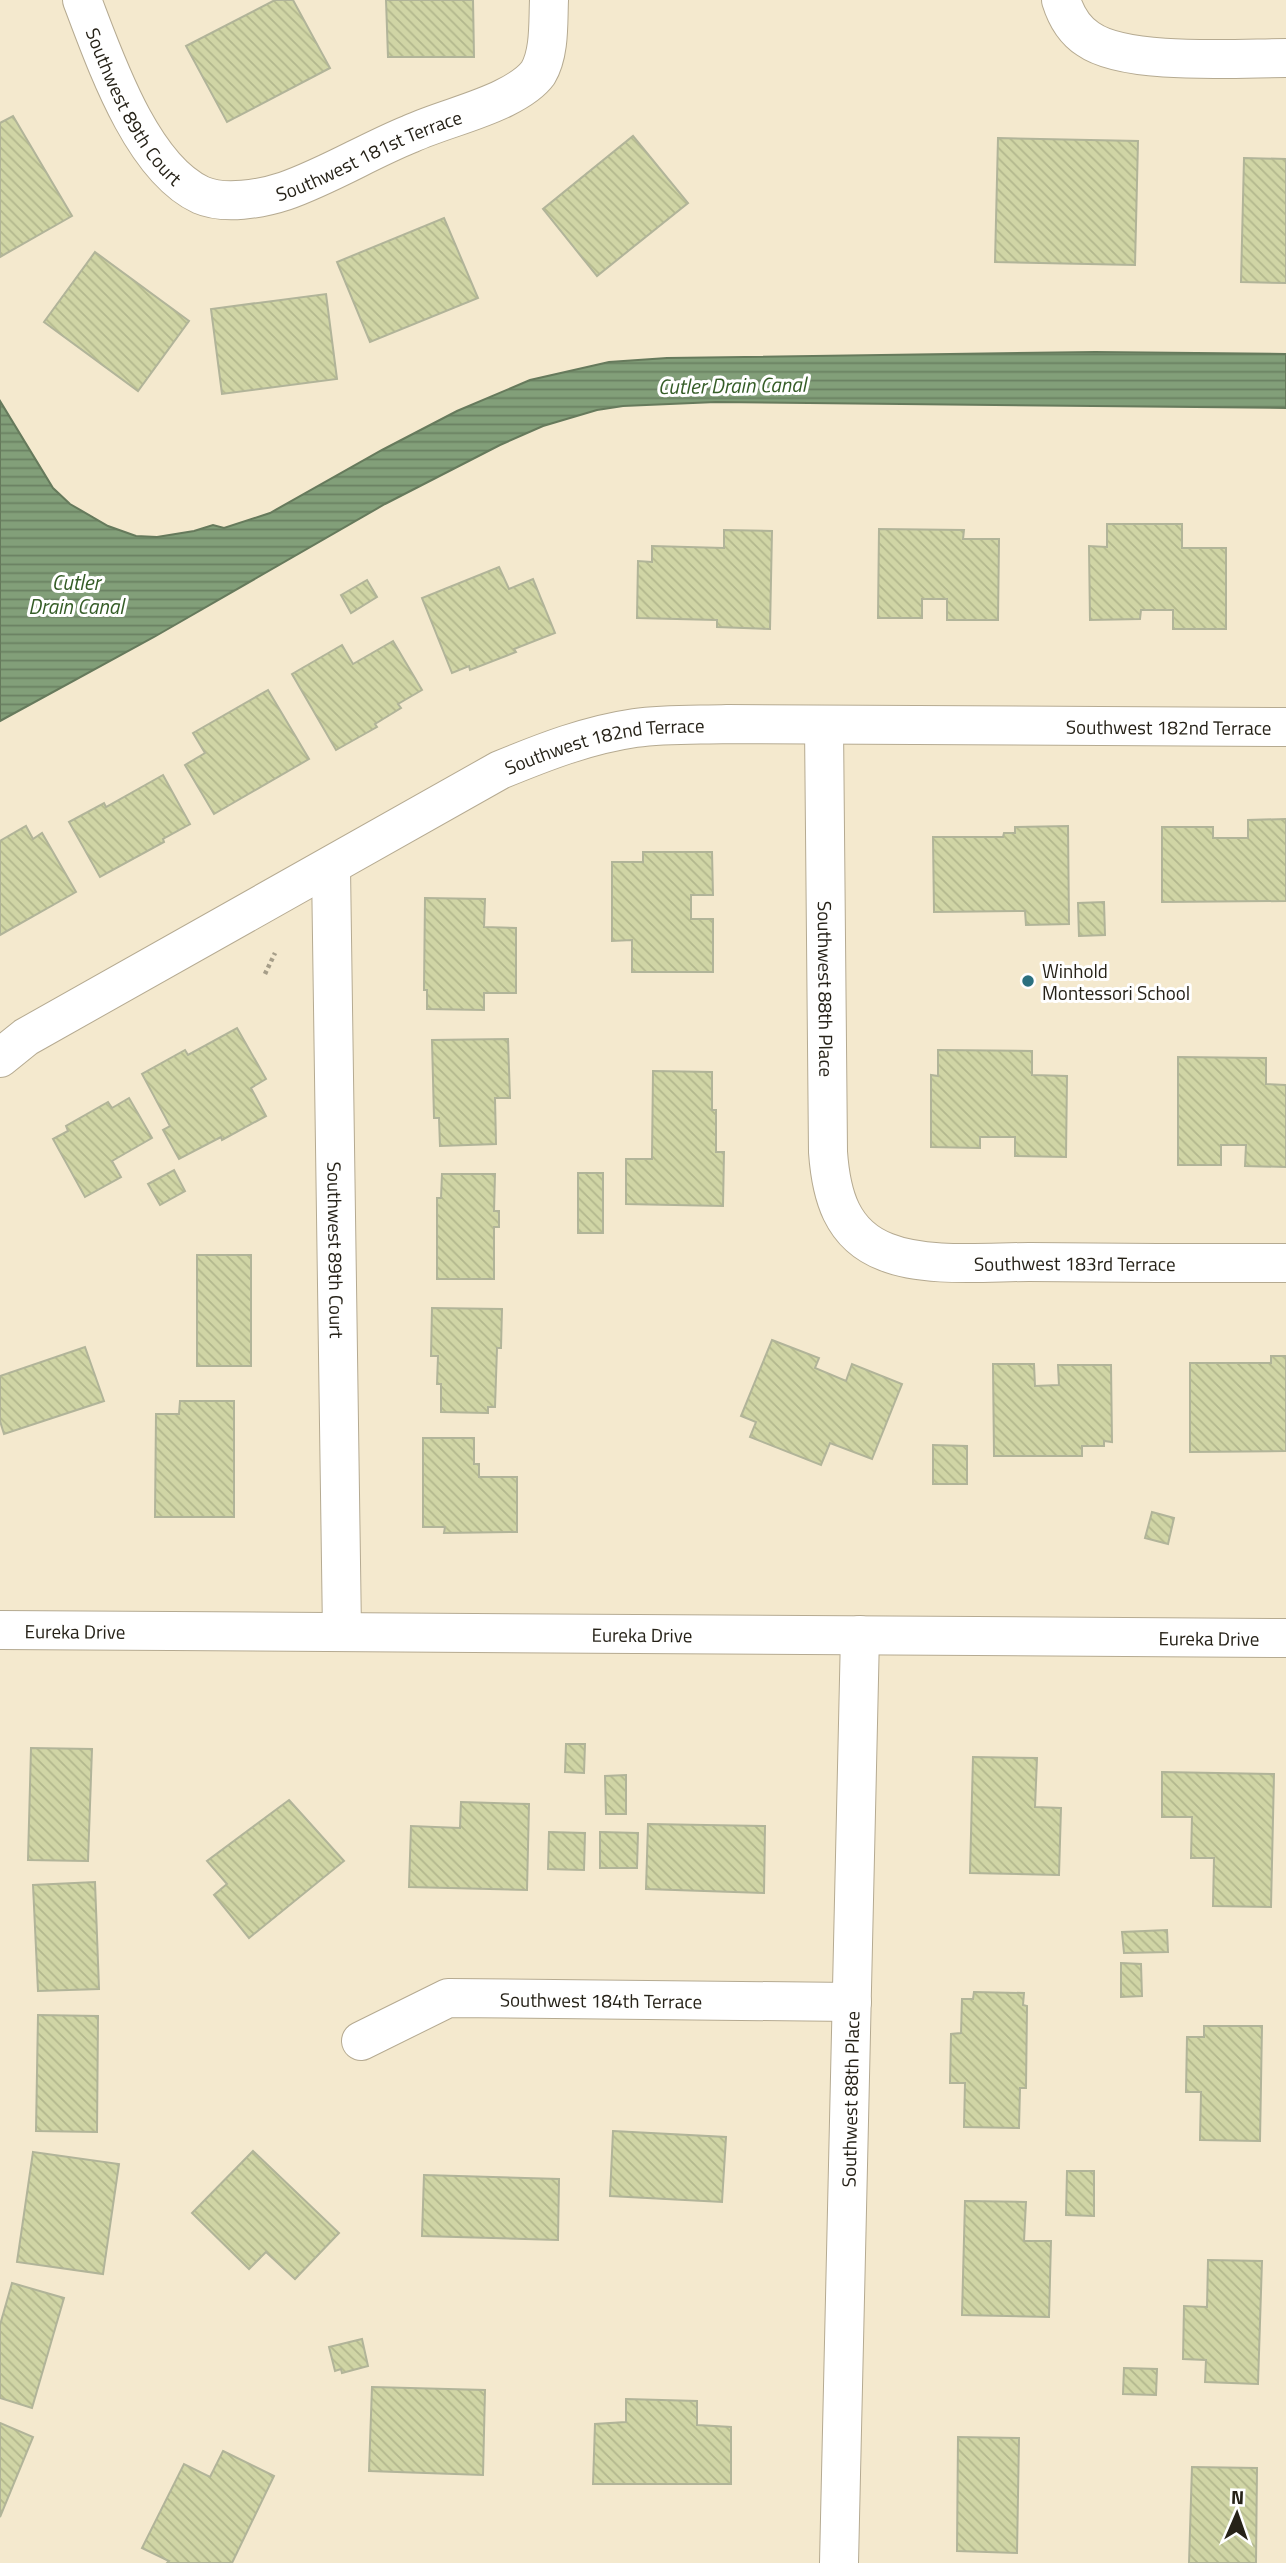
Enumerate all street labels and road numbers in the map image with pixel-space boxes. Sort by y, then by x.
street label: Southwest 89th Court [79,23,189,192]
street label: Southwest 181st Terrace [272,101,465,208]
street label: Southwest 182nd Terrace [500,710,705,781]
street label: Southwest 182nd Terrace [1066,711,1272,741]
street label: Southwest 88th Place [811,901,842,1077]
street label: Southwest 89th Court [321,1161,352,1339]
street label: Southwest 183rd Terrace [974,1247,1176,1278]
street label: Eureka Drive [25,1616,125,1645]
street label: Eureka Drive [591,1619,692,1649]
street label: Eureka Drive [1158,1623,1259,1652]
street label: Southwest 184th Terrace [500,1984,702,2015]
street label: Southwest 88th Place [833,2011,866,2188]

